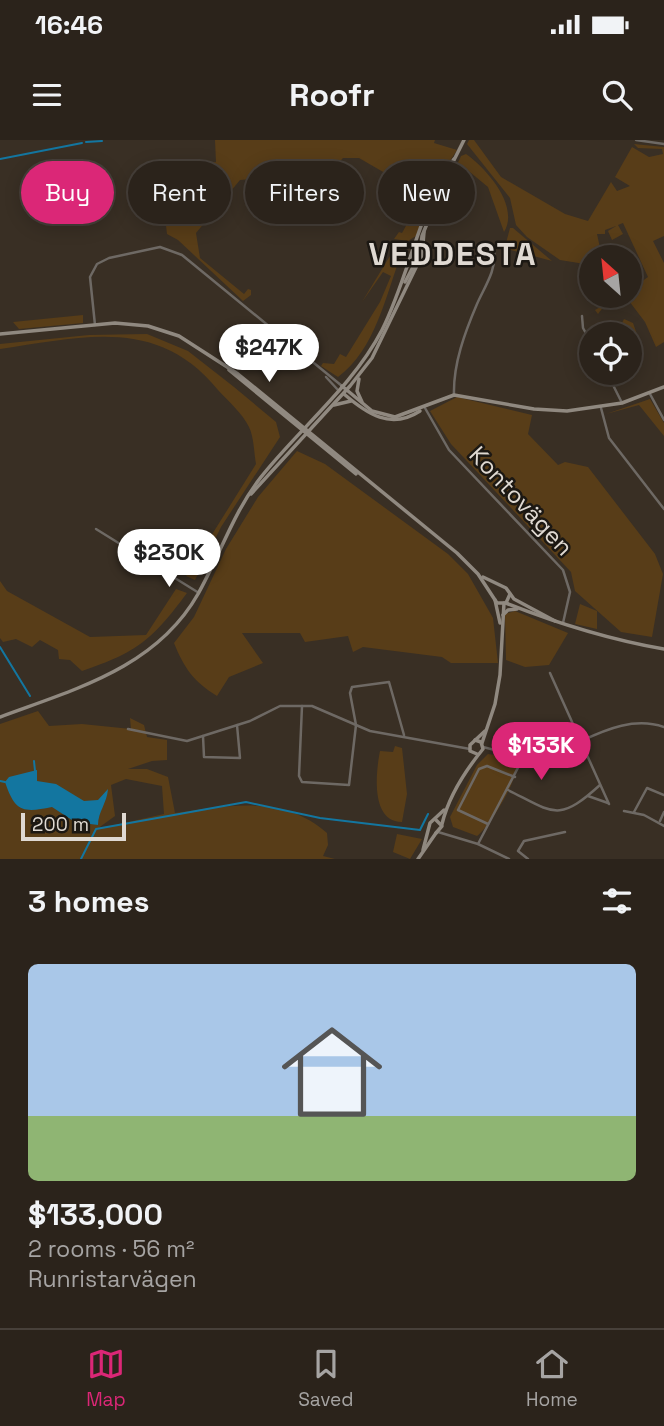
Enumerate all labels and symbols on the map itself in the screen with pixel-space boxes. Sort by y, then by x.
district label: VEDDESTA [369,234,537,274]
north arrow [579,245,642,308]
pin: $247K [220,324,318,384]
street label: Kontovägen [463,439,580,562]
pin: $230K [120,530,218,589]
pin: $133K [492,722,590,782]
scale bar [21,810,126,842]

